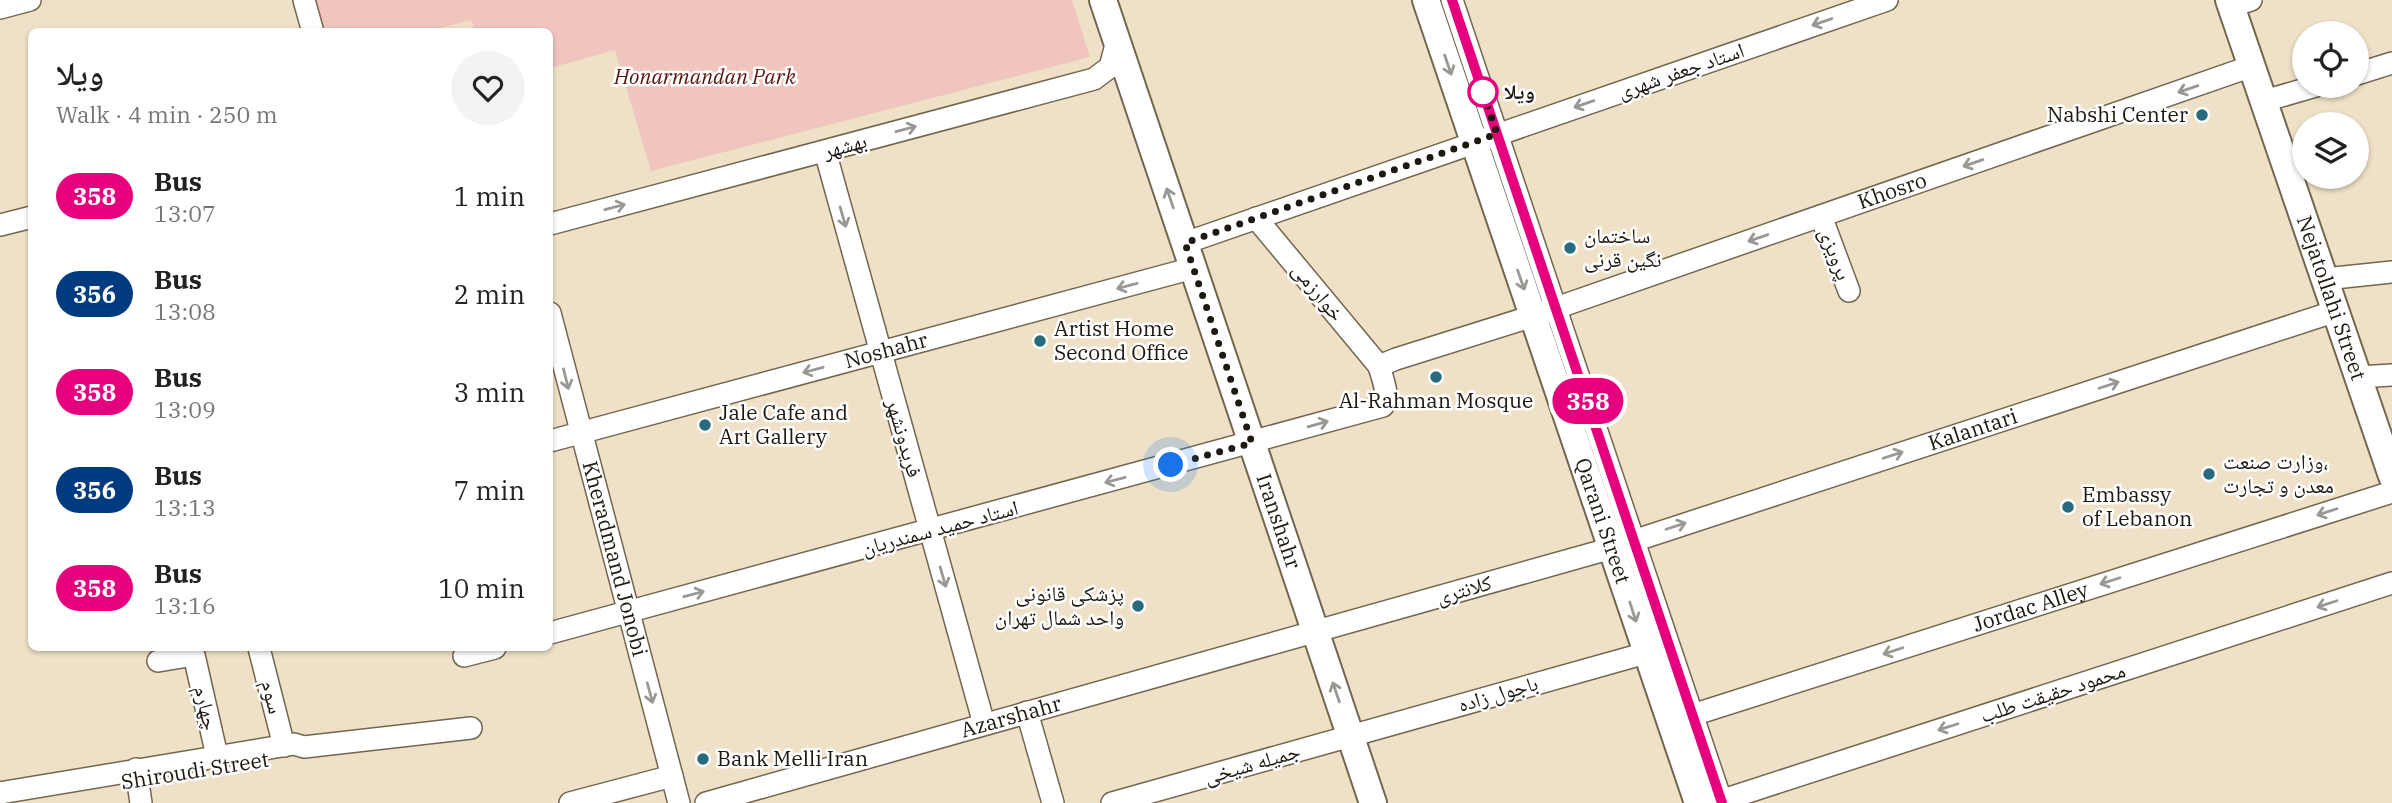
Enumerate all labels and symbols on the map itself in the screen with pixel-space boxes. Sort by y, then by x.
one-way arrow [1812,17,1834,29]
street label: استاد جعفر شهری [1614,35,1748,105]
one-way arrow [1443,53,1455,75]
park label: Honarmandan Park [613,62,797,90]
marker: ویلا [1468,77,1498,107]
place label: ویلا [1504,77,1535,105]
one-way arrow [2177,84,2199,96]
one-way arrow [1573,99,1595,111]
place label: Nabshi Center [2047,100,2189,128]
marker: Nabshi Center [2194,107,2210,123]
one-way arrow [895,122,917,135]
street label: بهشهر [819,126,870,165]
one-way arrow [1962,158,1984,170]
street label: Khosro [1854,165,1930,215]
one-way arrow [1162,187,1175,209]
one-way arrow [604,199,626,212]
one-way arrow [837,205,850,227]
street label: Nejatollahi Street [2291,212,2373,384]
place label: ساختمان نگین قرنی [1584,221,1662,273]
street label: پرویزی [1813,223,1859,284]
one-way arrow [1747,233,1769,245]
marker: ساختمان نگین قرنی [1562,240,1578,256]
street label: خوارزمی [1286,256,1351,327]
one-way arrow [1516,269,1528,291]
one-way arrow [1117,280,1139,293]
place label: Artist Home Second Office [1054,314,1189,366]
street label: Noshahr [841,325,931,374]
marker: Artist Home Second Office [1032,333,1048,349]
one-way arrow [802,365,824,378]
one-way arrow [560,367,573,390]
marker: Al-Rahman Mosque [1428,369,1444,385]
line badge: 358 [1548,378,1628,424]
one-way arrow [2098,378,2120,391]
place label: Al-Rahman Mosque [1339,386,1533,414]
street label: فریدونشهر [880,394,930,480]
place label: Jale Cafe and Art Gallery [719,398,848,450]
street label: Kalantari [1925,401,2021,457]
marker: Jale Cafe and Art Gallery [697,417,713,433]
one-way arrow [1306,417,1328,430]
your location [1153,447,1188,482]
place label: وزارت صنعت، معدن و تجارت [2223,447,2334,499]
one-way arrow [1881,448,1903,460]
street label: Qarani Street [1569,454,1638,587]
street label: Kheradmand Jonobi [576,458,655,659]
marker: وزارت صنعت، معدن و تجارت [2201,466,2217,482]
street label: Iranshahr [1250,470,1308,573]
one-way arrow [1104,474,1127,487]
place label: Embassy of Lebanon [2082,480,2192,532]
street label: استاد حمید سمندریان [858,493,1021,561]
marker: Embassy of Lebanon [2060,499,2076,515]
one-way arrow [2316,507,2338,520]
one-way arrow [1665,518,1687,531]
one-way arrow [938,566,951,588]
street label: کلانتری [1433,568,1495,610]
street label: Jordac Alley [1969,575,2092,638]
one-way arrow [2100,576,2122,589]
place label: پزشکی قانونی واحد شمال تهران [995,579,1124,631]
one-way arrow [682,587,705,600]
marker: پزشکی قانونی واحد شمال تهران [1130,598,1146,614]
one-way arrow [2316,598,2338,611]
one-way arrow [1628,600,1640,622]
one-way arrow [1883,645,1905,658]
street label: محمود حقیقت طلب [1977,655,2129,729]
street label: باجول زاده [1454,668,1541,718]
street label: سوم [254,677,291,717]
one-way arrow [644,681,657,704]
one-way arrow [1329,681,1341,703]
street label: چهارم [187,683,226,733]
street label: Azarshahr [957,688,1065,744]
one-way arrow [1937,722,1959,734]
street label: جمیله شیخی [1200,736,1303,790]
street label: Shiroudi Street [119,744,271,796]
place label: Bank Melli Iran [717,744,868,772]
marker: Bank Melli Iran [695,751,711,767]

